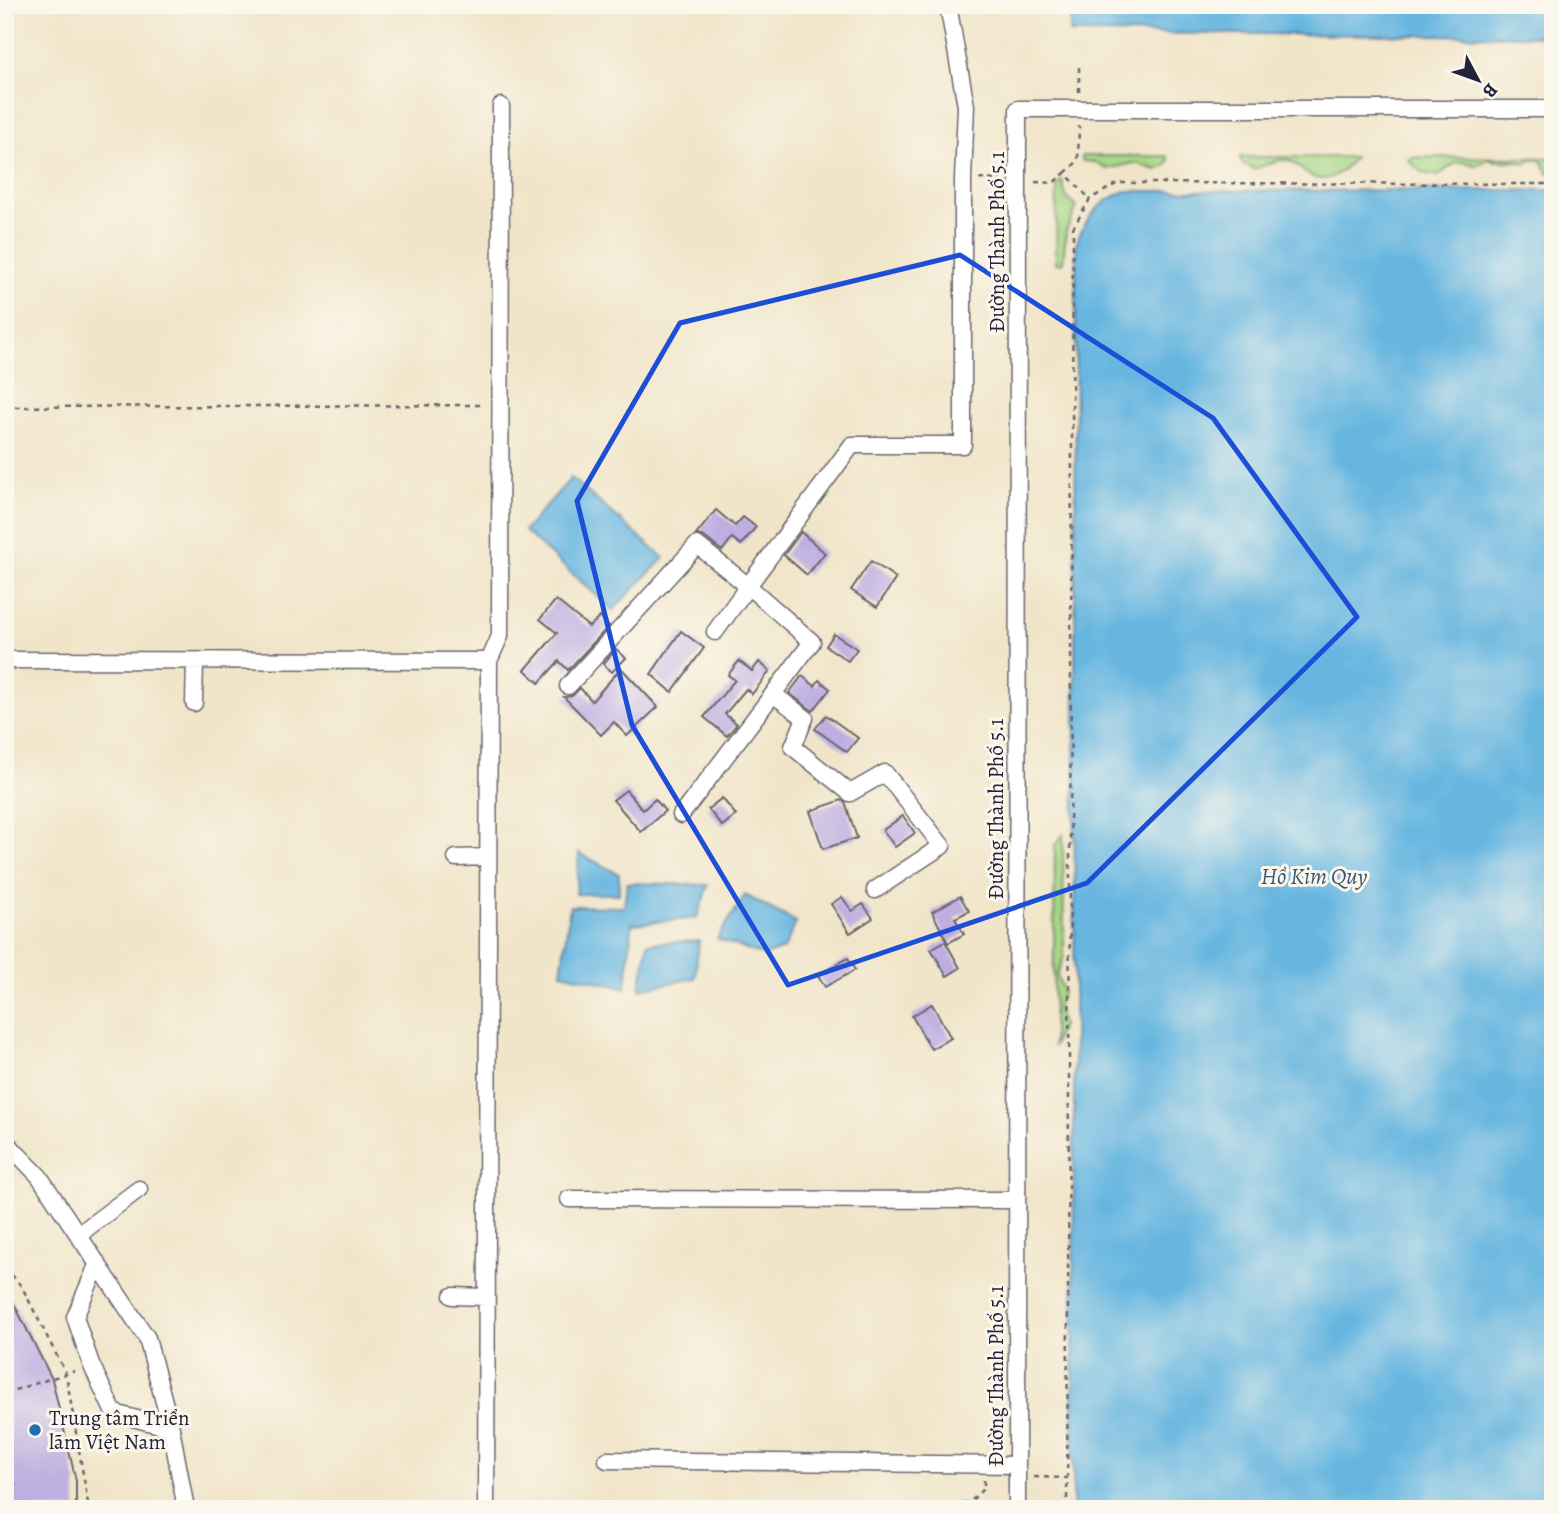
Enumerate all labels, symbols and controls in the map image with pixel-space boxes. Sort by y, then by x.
north arrow [1442,46,1512,116]
text: B [1476,77,1504,104]
street label: Đường Thành Phố 5.1 [983,151,1011,333]
street label: Đường Thành Phố 5.1 [982,718,1010,900]
water label: Hồ Kim Quy [1261,861,1367,892]
street label: Đường Thành Phố 5.1 [982,1285,1010,1467]
place label: Trung tâm Triển lãm Việt Nam [49,1404,190,1456]
marker: Trung tâm Triển lãm Việt Nam [27,1422,43,1438]

